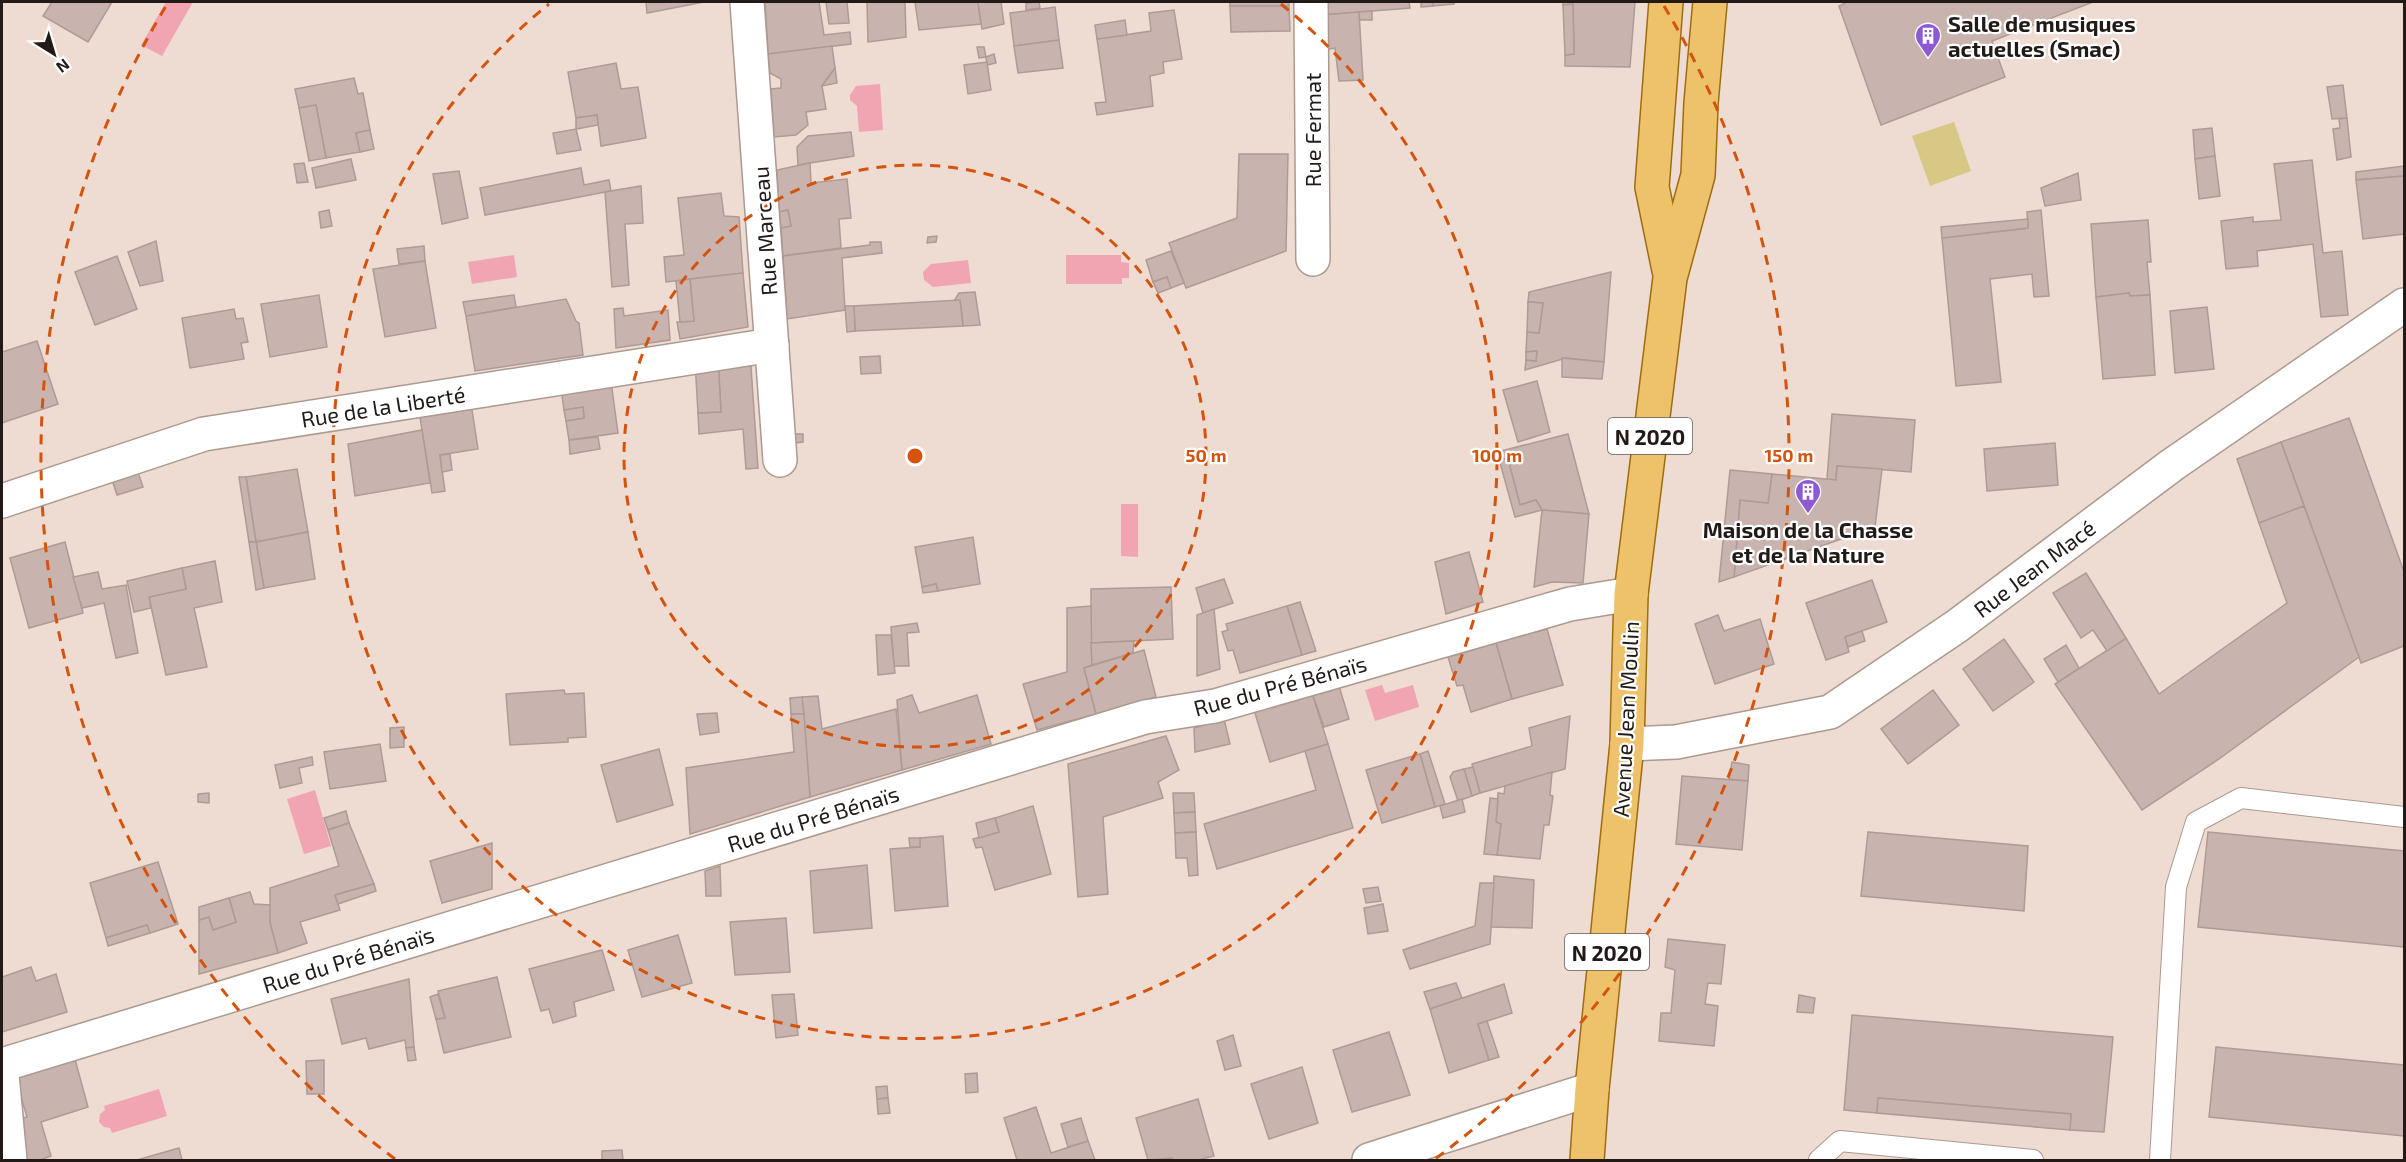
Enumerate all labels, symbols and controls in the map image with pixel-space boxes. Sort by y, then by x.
place label: Salle de musiques actuelles (Smac) [1948,10,2136,61]
building icon: Salle de musiques actuelles (Smac) [1913,21,1943,59]
north arrow [24,24,84,84]
text: N [53,55,74,77]
street label: Rue Fermat [1299,73,1325,187]
street label: Rue Marceau [747,165,781,297]
street label: Rue de la Liberté [299,380,467,432]
road number: N 2020 [1608,418,1692,454]
text: 50 m [1185,444,1227,466]
text: 100 m [1472,444,1522,466]
text: 150 m [1765,444,1813,466]
centre of rings [905,446,925,466]
building icon: Maison de la Chasse et de la Nature [1793,477,1823,515]
street label: Rue Jean Macé [1968,514,2100,622]
place label: Maison de la Chasse et de la Nature [1703,516,1913,567]
street label: Avenue Jean Moulin [1607,620,1643,818]
street label: Rue du Pré Bénaïs [1191,649,1369,721]
street label: Rue du Pré Bénaïs [724,780,902,856]
street label: Rue du Pré Bénaïs [259,921,437,997]
road number: N 2020 [1565,934,1649,970]

